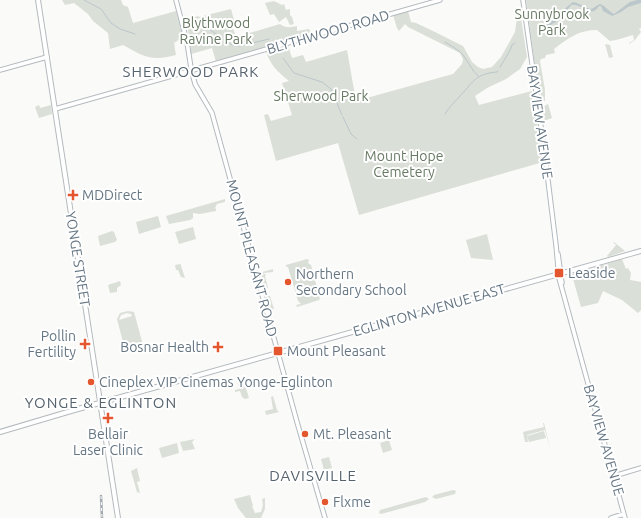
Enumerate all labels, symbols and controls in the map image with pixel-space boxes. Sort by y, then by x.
park label: Sunnybrook Park [515,6,589,38]
street label: BLYTHWOOD ROAD [265,7,391,57]
park label: Blythwood Ravine Park [180,15,252,47]
district label: SHERWOOD PARK [123,63,259,80]
street label: BAYVIEW AVENUE [524,64,556,180]
park label: Sherwood Park [273,88,369,104]
park label: Mount Hope Cemetery [365,148,443,180]
street label: MOUNT PLEASANT ROAD [223,178,281,339]
place label: MDDirect [82,187,143,203]
marker: MDDirect [67,189,79,201]
street label: YONGE STREET [63,210,93,308]
place label: Leaside [568,265,615,281]
place label: Northern Secondary School [296,266,407,298]
marker: Leaside [553,267,565,279]
marker: Northern Secondary School [283,277,293,287]
street label: EGLINTON AVENUE EAST [351,281,507,339]
place label: Pollin Fertility [27,328,76,360]
marker: Pollin Fertility [79,338,91,350]
place label: Bosnar Health [120,339,209,355]
marker: Bosnar Health [212,341,224,353]
place label: Mount Pleasant [287,343,386,359]
marker: Mount Pleasant [272,345,284,357]
place label: Cineplex VIP Cinemas Yonge-Eglinton [99,374,333,390]
marker: Cineplex VIP Cinemas Yonge-Eglinton [86,377,96,387]
street label: BAYVIEW AVENUE [581,383,628,497]
district label: YONGE & EGLINTON [25,394,177,411]
marker: Bellair Laser Clinic [102,412,114,424]
place label: Bellair Laser Clinic [73,426,144,458]
place label: Mt. Pleasant [313,426,392,442]
marker: Mt. Pleasant [300,429,310,439]
district label: DAVISVILLE [269,467,357,484]
place label: Flxme [333,494,371,510]
marker: Flxme [320,497,330,507]

